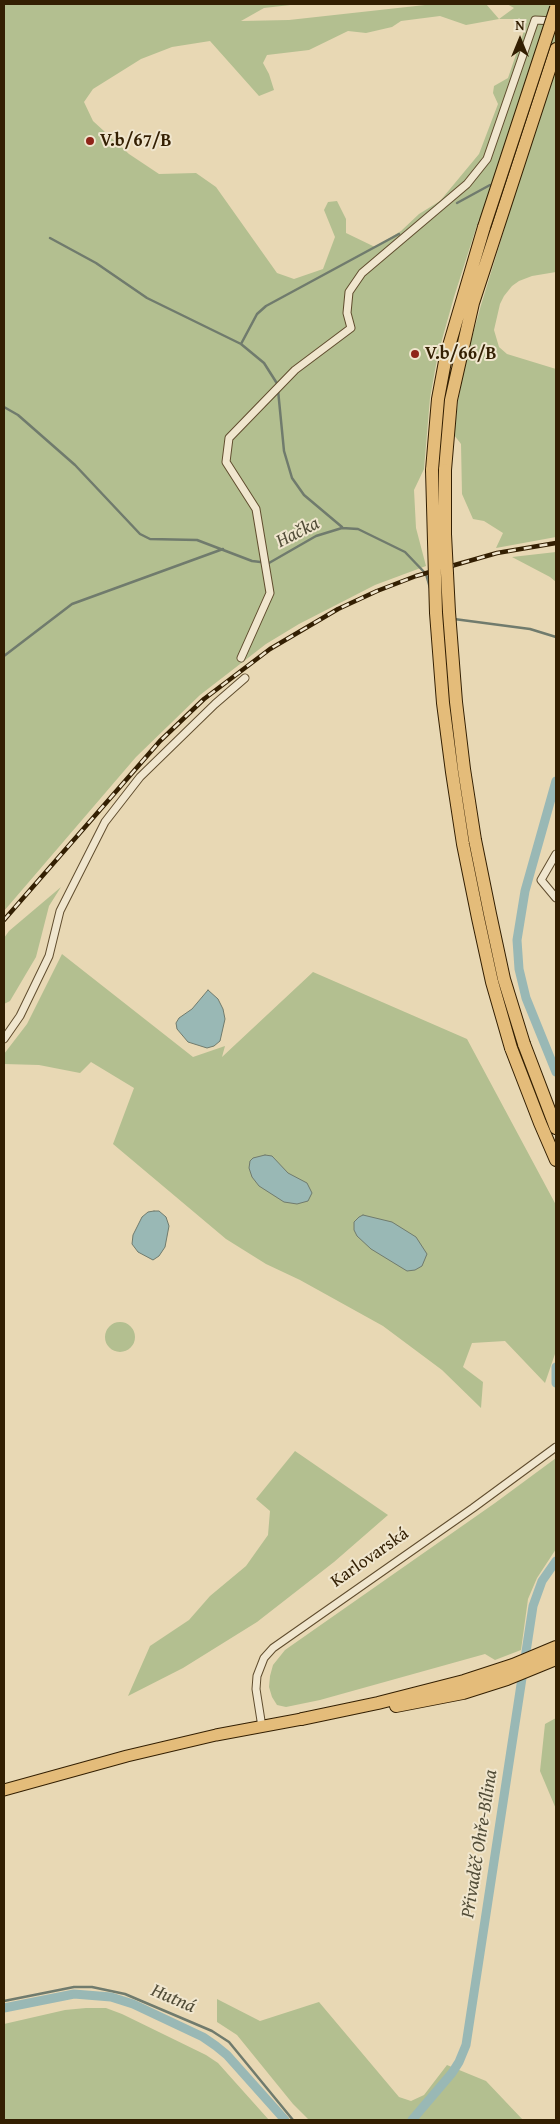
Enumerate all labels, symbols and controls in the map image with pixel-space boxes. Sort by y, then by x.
north arrow [495,15,545,65]
text: N [515,15,525,35]
place label: V.b/67/B [100,130,172,152]
marker: V.b/67/B [84,135,96,147]
place label: V.b/66/B [425,343,497,365]
marker: V.b/66/B [409,348,421,360]
water label: Hačka [273,513,323,553]
street label: Karlovarská [327,1523,413,1593]
water label: Přivaděč Ohře-Bílina [457,1768,503,1920]
water label: Hutná [147,1980,199,2018]

